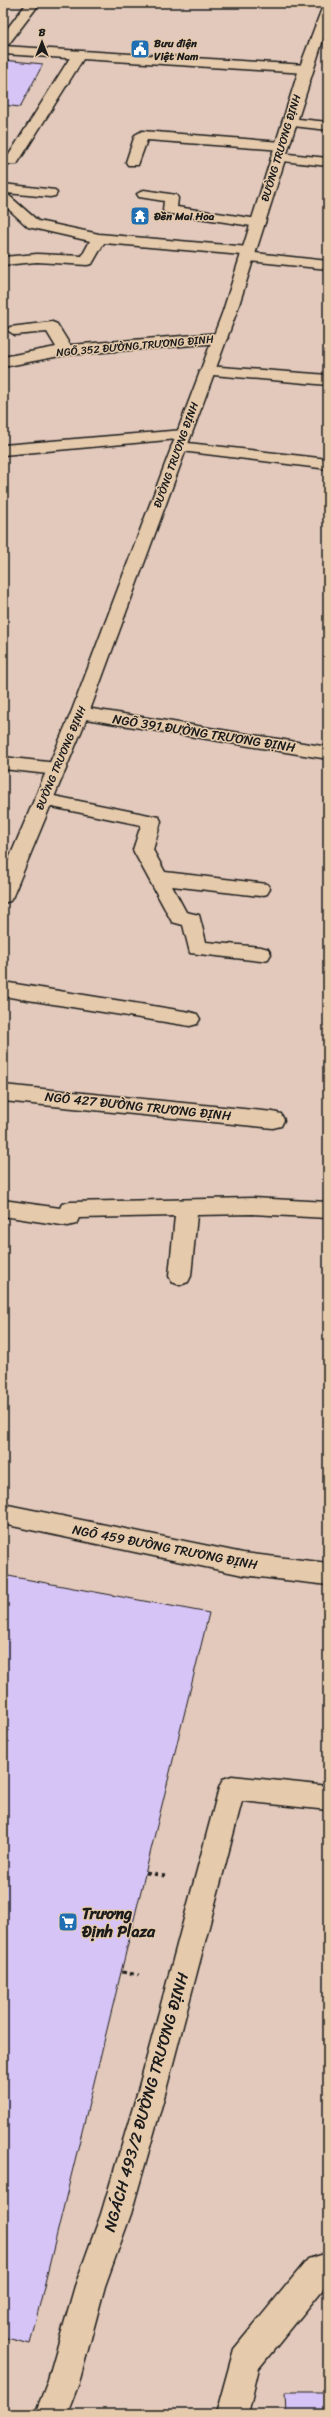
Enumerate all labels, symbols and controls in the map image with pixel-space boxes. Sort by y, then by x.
north arrow [22,22,62,62]
text: B [39,23,46,42]
place label: Bưu điện Việt Nam [154,34,199,66]
public building icon: Bưu điện Việt Nam [129,38,151,60]
street label: ĐƯỜNG TRƯƠNG ĐỊNH [256,92,306,204]
temple icon: Đền Mai Hoa [129,205,151,227]
place label: Đền Mai Hoa [153,207,215,226]
street label: NGÕ 352 ĐƯỜNG TRƯƠNG ĐỊNH [55,330,215,362]
street label: ĐƯỜNG TRƯƠNG ĐỊNH [148,399,204,511]
street label: ĐƯỜNG TRƯƠNG ĐỊNH [30,703,92,813]
street label: NGÕ 391 ĐƯỜNG TRƯƠNG ĐỊNH [111,707,298,759]
street label: NGÕ 427 ĐƯỜNG TRƯƠNG ĐỊNH [44,1085,233,1127]
street label: NGÕ 459 ĐƯỜNG TRƯƠNG ĐỊNH [70,1518,260,1576]
place label: Trương Định Plaza [81,1899,156,1946]
supermarket icon: Trương Định Plaza [57,1911,79,1933]
street label: NGÁCH 493/2 ĐƯỜNG TRƯƠNG ĐỊNH [95,1968,197,2235]

